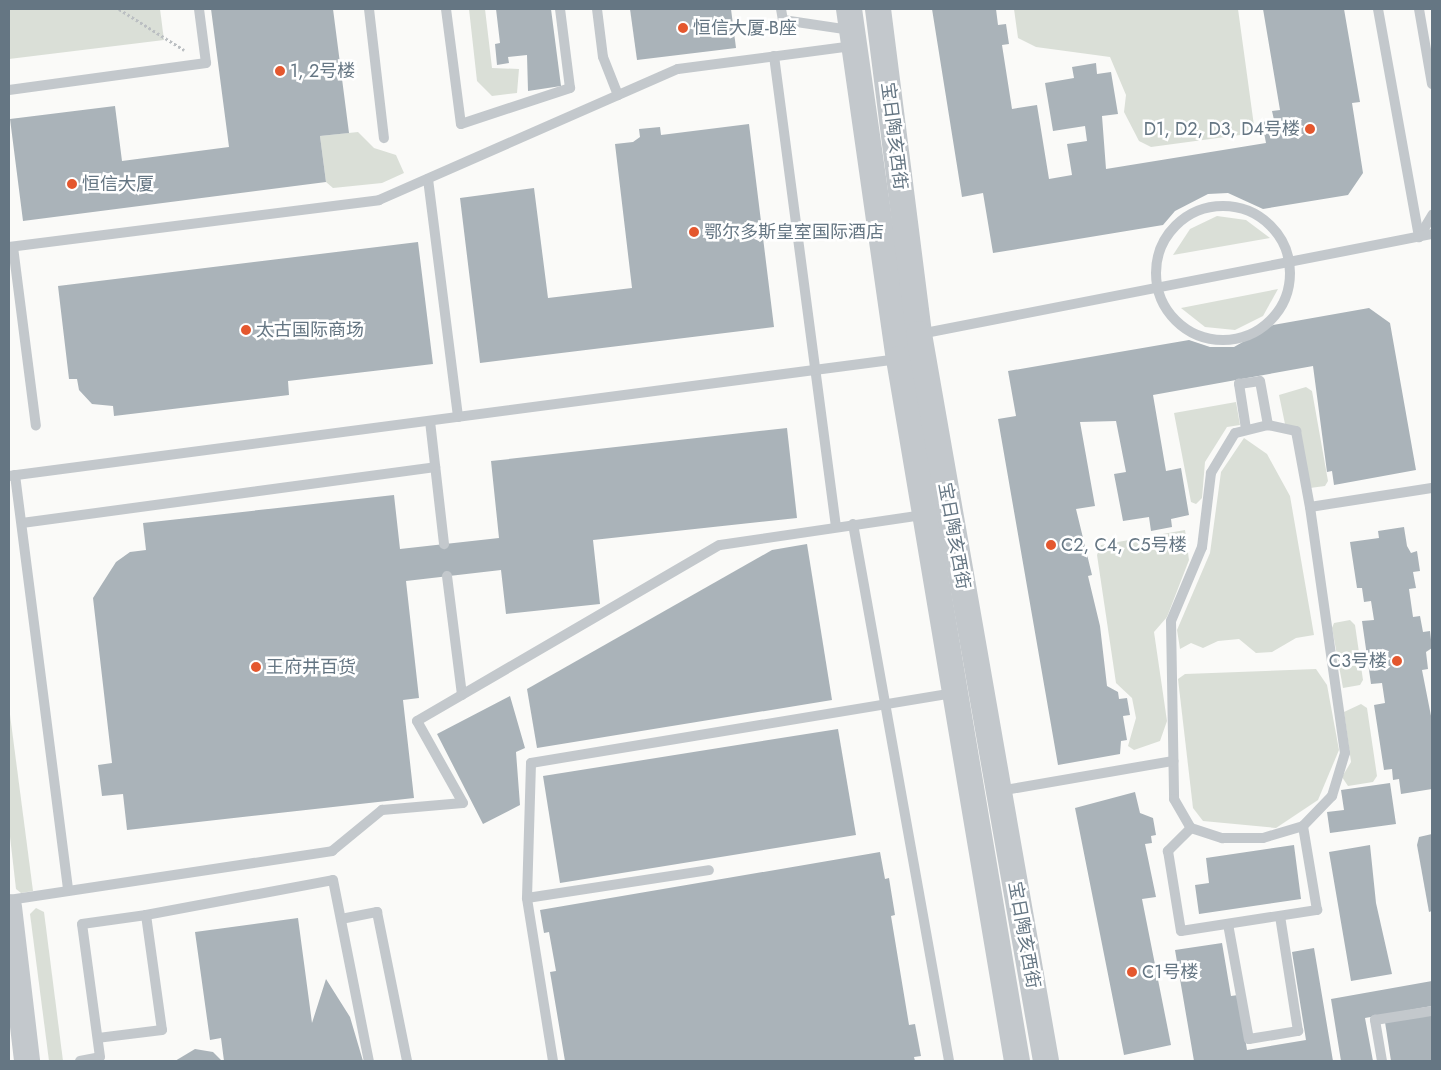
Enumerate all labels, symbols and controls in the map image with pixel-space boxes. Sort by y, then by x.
place label: 恒信大厦-B座 [693,17,797,39]
marker: 恒信大厦-B座 [677,22,689,34]
place label: 1, 2号楼 [290,60,355,82]
marker: 1, 2号楼 [274,65,286,77]
street label: 宝日陶亥西街 [877,81,911,191]
place label: D1, D2, D3, D4号楼 [1144,118,1300,140]
marker: D1, D2, D3, D4号楼 [1304,123,1316,135]
place label: 恒信大厦 [82,173,154,195]
marker: 恒信大厦 [66,178,78,190]
place label: 鄂尔多斯皇室国际酒店 [704,221,884,243]
marker: 鄂尔多斯皇室国际酒店 [688,226,700,238]
place label: 太古国际商场 [256,319,364,341]
marker: 太古国际商场 [240,324,252,336]
street label: 宝日陶亥西街 [934,481,974,591]
place label: C2, C4, C5号楼 [1061,534,1187,556]
marker: C2, C4, C5号楼 [1045,539,1057,551]
place label: C3号楼 [1329,650,1387,672]
marker: C3号楼 [1391,655,1403,667]
place label: 王府井百货 [266,656,356,678]
marker: 王府井百货 [250,661,262,673]
street label: 宝日陶亥西街 [1004,880,1044,990]
place label: C1号楼 [1142,961,1198,983]
marker: C1号楼 [1126,966,1138,978]

